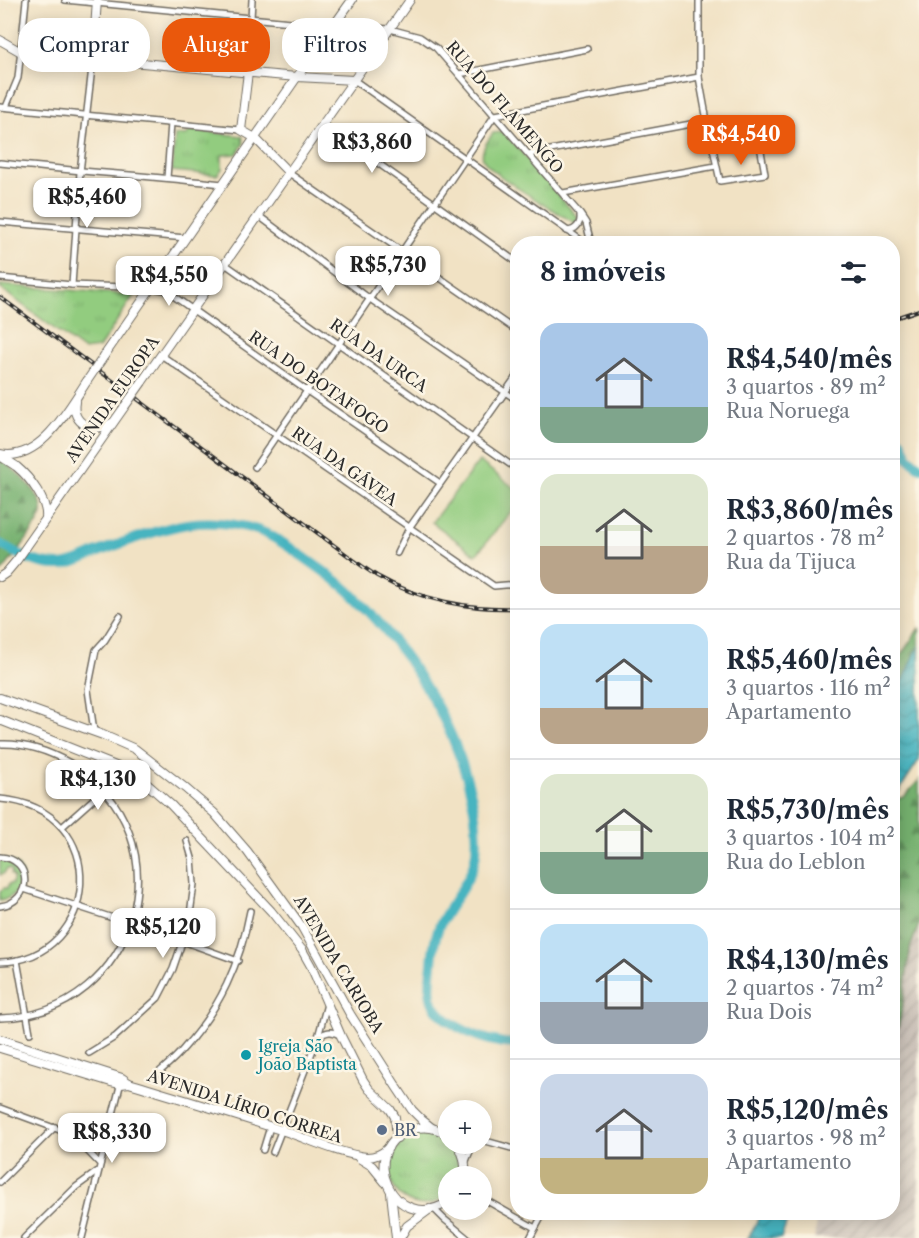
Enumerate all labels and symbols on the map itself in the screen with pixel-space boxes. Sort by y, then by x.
street label: RUA DO FLAMENGO [442,37,568,177]
pin: R$4,540 [686,115,796,166]
pin: R$3,860 [317,123,427,174]
pin: R$5,460 [32,178,142,229]
pin: R$5,730 [333,246,443,297]
pin: R$4,550 [114,256,224,307]
street label: RUA DA URCA [326,314,433,397]
street label: RUA DO BOTAFOGO [245,326,393,438]
street label: AVENIDA EUROPA [60,331,164,467]
street label: RUA DA GÁVEA [288,422,403,511]
pin: R$4,130 [43,760,153,811]
street label: AVENIDA CARIOBA [289,890,389,1038]
pin: R$5,120 [108,908,218,959]
place label: Igreja São João Baptista [255,1036,357,1074]
marker: Igreja São João Baptista [239,1048,253,1062]
street label: AVENIDA LÍRIO CORREA [144,1065,346,1147]
pin: R$8,330 [57,1113,167,1164]
place label: BR [394,1120,418,1140]
marker: BR [375,1123,389,1137]

